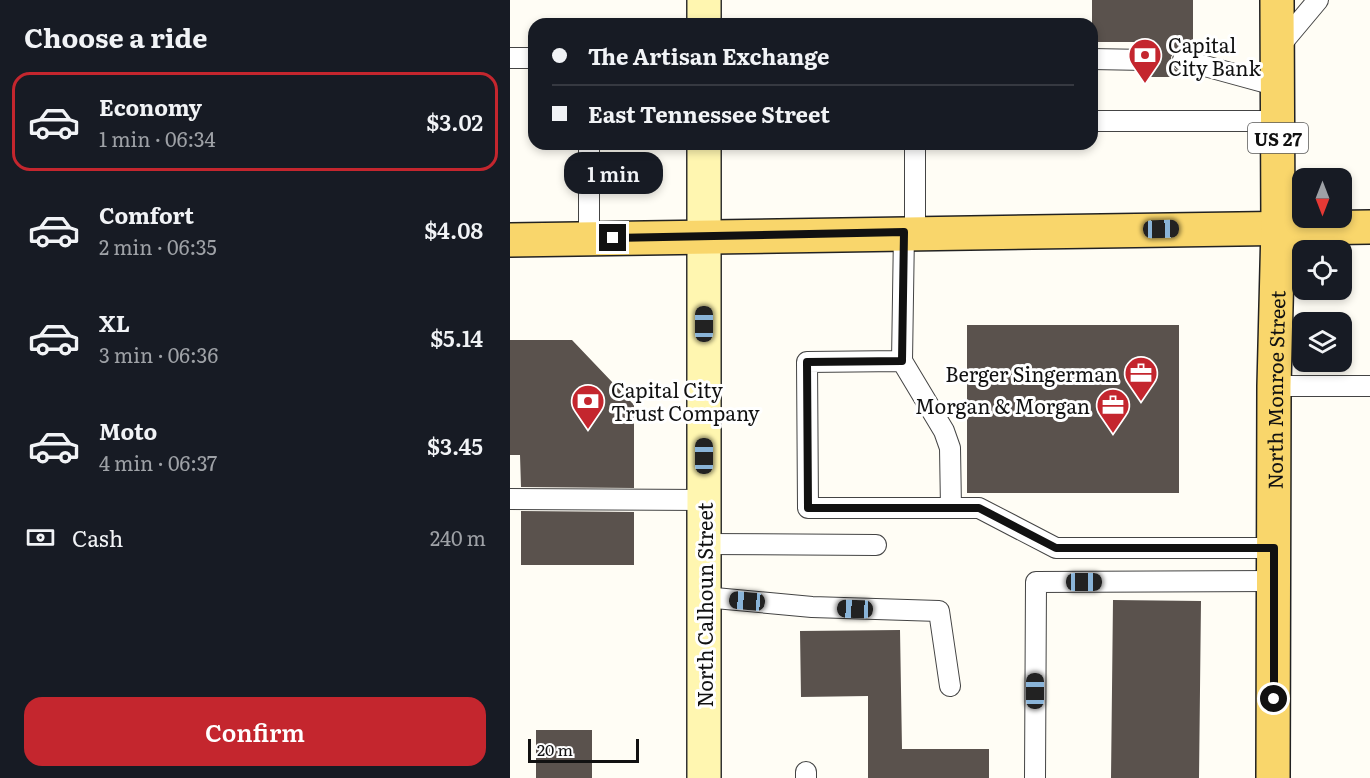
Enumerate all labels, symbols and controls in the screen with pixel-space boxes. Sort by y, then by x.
text: Choose a ride [24,16,207,56]
place label: Capital City Bank [1168,29,1262,82]
bank icon: Capital City Bank [1127,37,1163,84]
text: The Artisan Exchange [588,39,829,72]
text: Economy [99,90,202,123]
icon: car [27,95,81,149]
text: East Tennessee Street [588,97,830,130]
text: $3.02 [426,105,483,138]
text: 1 min · 06:34 [99,123,216,153]
road number: US 27 [1248,123,1308,153]
callout: 1 min [564,151,662,193]
text: 1 min [587,158,640,188]
north arrow [1292,168,1352,228]
map controls [1292,168,1352,372]
text: Comfort [99,198,194,231]
icon: car [27,203,81,257]
text: $4.08 [424,213,483,246]
car [1143,220,1179,238]
route end [599,224,626,251]
text: 2 min · 06:35 [99,231,217,261]
button: locate [1292,240,1352,300]
street label: North Monroe Street [1259,290,1291,490]
text: XL [99,306,130,339]
car [695,306,713,342]
icon: car [27,311,81,365]
button: layers [1292,312,1352,372]
text: $5.14 [430,321,483,354]
text: 3 min · 06:36 [99,339,218,369]
office icon: Berger Singerman [1123,355,1159,402]
place label: Berger Singerman [945,358,1118,388]
place label: Capital City Trust Company [611,374,760,427]
bank icon: Capital City Trust Company [570,383,606,430]
office icon: Morgan & Morgan [1095,387,1131,434]
place label: Morgan & Morgan [915,390,1090,420]
text: Moto [99,414,157,447]
icon: car [27,419,81,473]
text: $3.45 [427,429,483,462]
car [695,438,713,474]
text: 4 min · 06:37 [99,447,217,477]
street label: North Calhoun Street [689,502,719,708]
icon: cash [24,521,57,554]
text: Cash [72,521,123,554]
text: 240 m [430,522,486,552]
car [1066,573,1102,591]
car [728,590,766,612]
car [837,599,873,619]
car [1026,673,1044,709]
route start [1260,685,1287,712]
button: Confirm [24,697,486,766]
scale bar [528,736,639,764]
text: 20 m [537,737,573,761]

